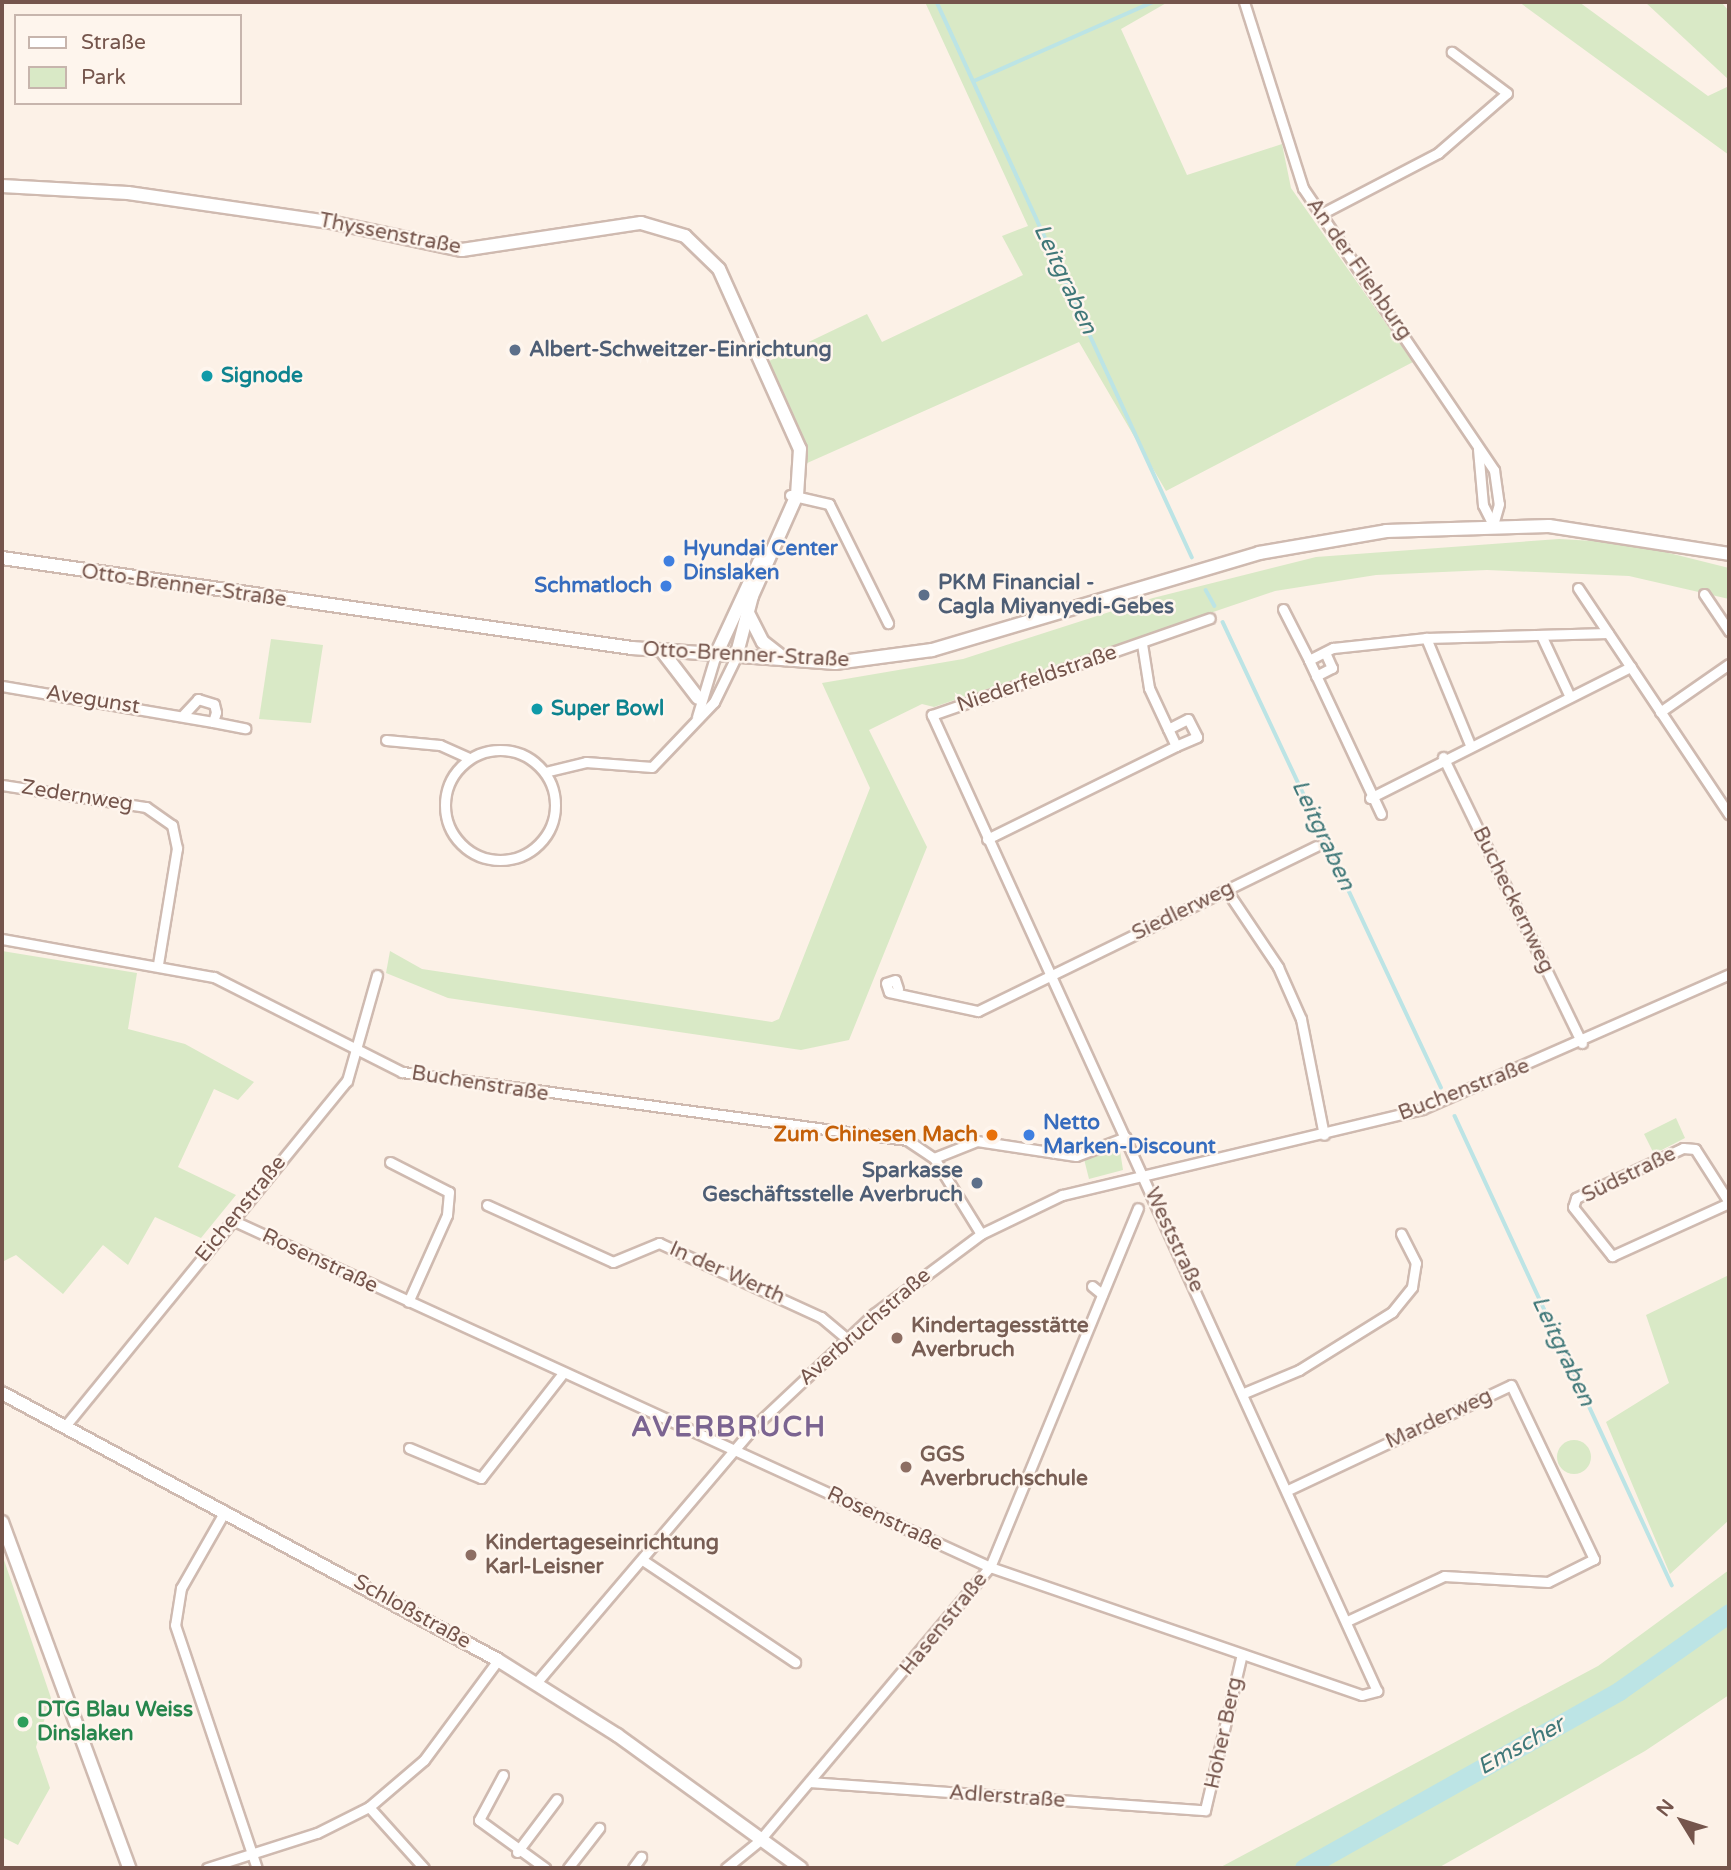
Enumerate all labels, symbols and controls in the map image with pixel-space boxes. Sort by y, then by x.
legend [14,14,242,105]
text: Straße [81,30,146,55]
text: Park [81,65,126,90]
street label: An der Fliehburg [1301,193,1417,345]
street label: Thyssenstraße [317,208,463,260]
water label: Leitgraben [1027,220,1103,338]
place label: Albert-Schweitzer-Einrichtung [529,337,832,363]
marker: Albert-Schweitzer-Einrichtung [507,342,523,358]
place label: Signode [221,363,303,389]
marker: Signode [199,368,215,384]
place label: Hyundai Center Dinslaken [683,536,838,586]
marker: Hyundai Center Dinslaken [661,553,677,569]
street label: Otto-Brenner-Straße [80,559,288,613]
place label: PKM Financial - Cagla Miyanyedi-Gebes [938,570,1174,620]
place label: Schmatloch [534,573,652,599]
marker: Schmatloch [658,578,674,594]
marker: PKM Financial - Cagla Miyanyedi-Gebes [916,587,932,603]
street label: Otto-Brenner-Straße [642,637,850,673]
street label: Niederfeldstraße [954,640,1120,718]
street label: Avegunst [44,680,142,720]
place label: Super Bowl [551,696,664,722]
marker: Super Bowl [529,701,545,717]
street label: Zedernweg [19,775,135,817]
water label: Leitgraben [1285,776,1361,894]
street label: Bucheckernweg [1467,823,1559,977]
street label: Siedlerweg [1128,876,1238,946]
street label: Buchenstraße [1395,1053,1533,1127]
street label: Buchenstraße [410,1061,550,1107]
place label: Netto Marken-Discount [1043,1110,1216,1160]
place label: Zum Chinesen Mach [774,1122,978,1148]
marker: Zum Chinesen Mach [984,1127,1000,1143]
marker: Netto Marken-Discount [1021,1127,1037,1143]
street label: Südstraße [1578,1141,1680,1209]
street label: Eichenstraße [190,1151,292,1267]
place label: Sparkasse Geschäftsstelle Averbruch [702,1158,963,1208]
marker: Sparkasse Geschäftsstelle Averbruch [969,1175,985,1191]
street label: Weststraße [1139,1184,1209,1296]
street label: Rosenstraße [258,1223,382,1299]
street label: In der Werth [665,1236,789,1310]
street label: Averbruchstraße [794,1263,936,1391]
water label: Leitgraben [1525,1292,1601,1410]
place label: Kindertagesstätte Averbruch [911,1313,1089,1363]
marker: Kindertagesstätte Averbruch [889,1330,905,1346]
street label: Marderweg [1382,1383,1496,1455]
district label: AVERBRUCH [632,1410,826,1444]
place label: GGS Averbruchschule [920,1442,1088,1492]
marker: GGS Averbruchschule [898,1459,914,1475]
street label: Rosenstraße [823,1481,947,1557]
place label: Kindertageseinrichtung Karl-Leisner [485,1530,719,1580]
marker: Kindertageseinrichtung Karl-Leisner [463,1547,479,1563]
street label: Hasenstraße [895,1568,993,1680]
street label: Schloßstraße [349,1569,475,1655]
street label: Hoher Berg [1200,1675,1248,1791]
place label: DTG Blau Weiss Dinslaken [37,1697,193,1747]
water label: Emscher [1473,1711,1569,1781]
marker: DTG Blau Weiss Dinslaken [15,1714,31,1730]
street label: Adlerstraße [948,1780,1066,1814]
north arrow [1647,1786,1717,1856]
text: N [1652,1795,1679,1821]

